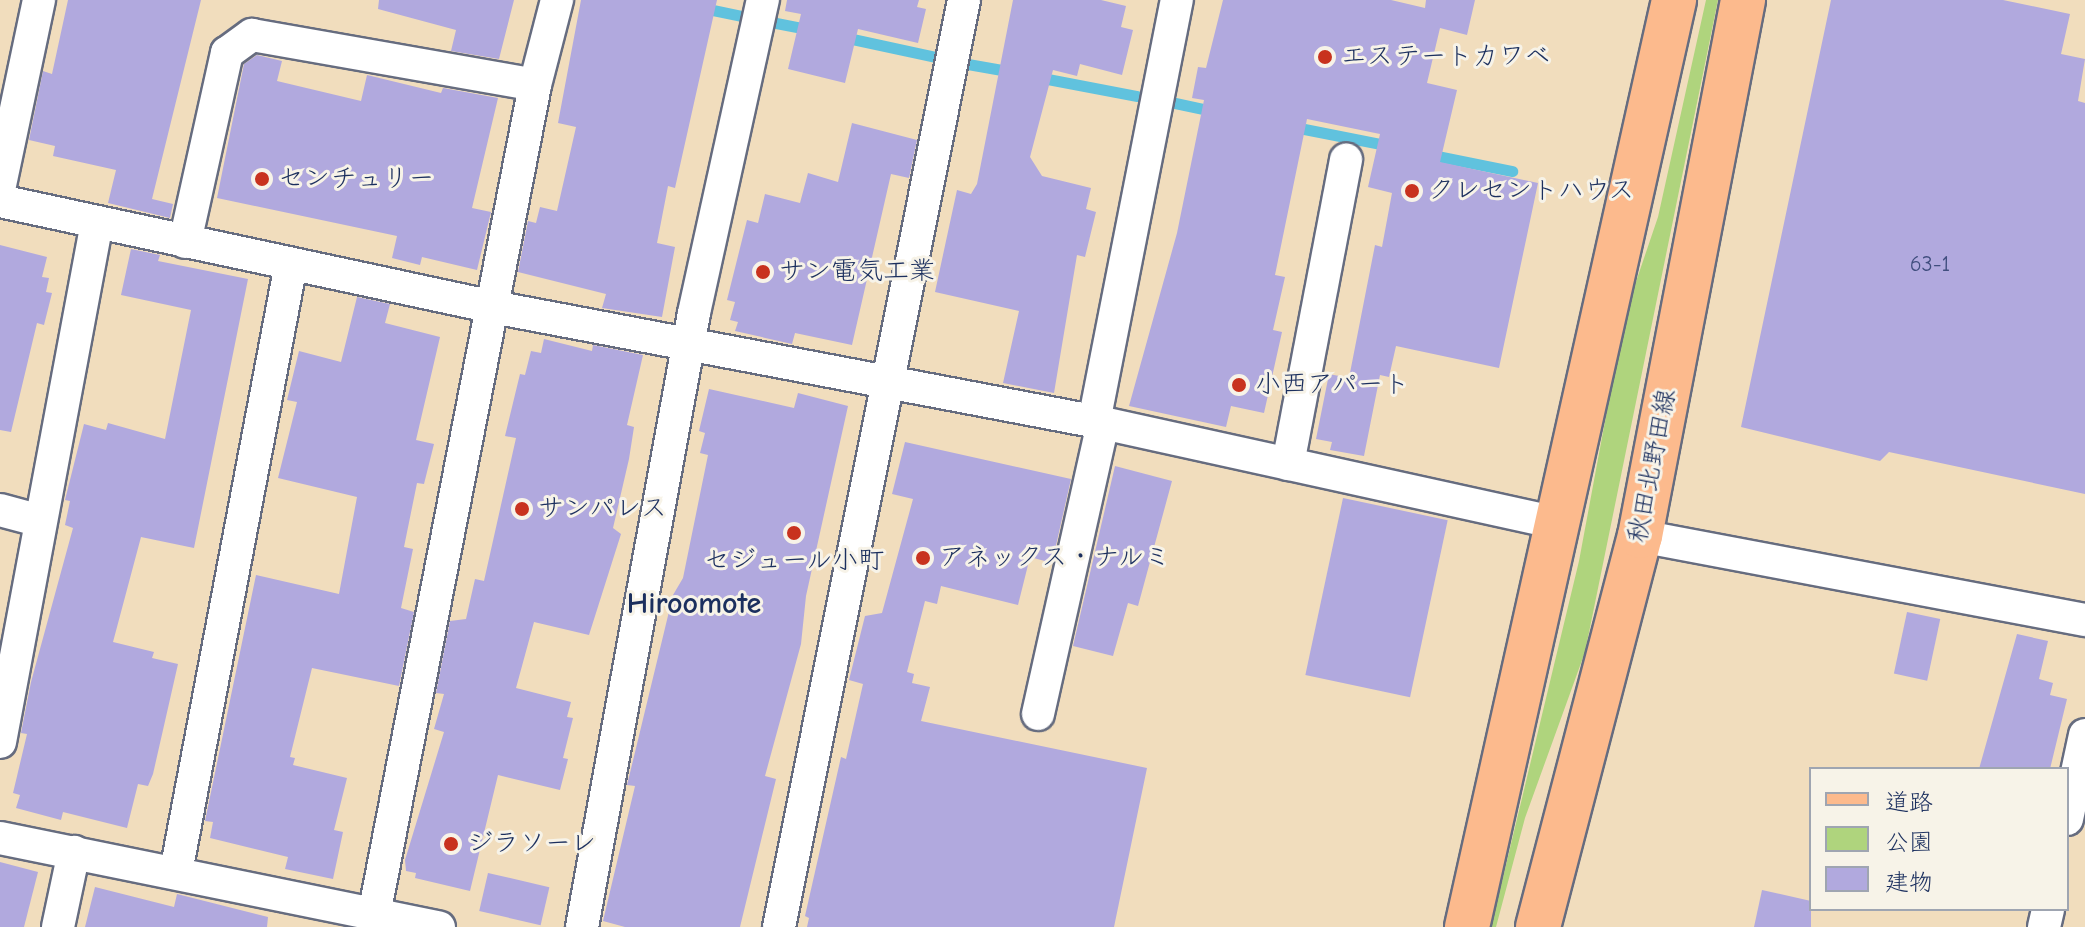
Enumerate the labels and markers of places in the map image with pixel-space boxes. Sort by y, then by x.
place label: エステートカワベ [1341,41,1549,73]
marker: エステートカワベ [1316,48,1334,66]
place label: センチュリー [278,163,434,195]
marker: センチュリー [253,170,271,188]
place label: クレセントハウス [1428,175,1636,207]
marker: クレセントハウス [1403,182,1421,200]
place label: サン電気工業 [779,256,935,288]
marker: サン電気工業 [754,263,772,281]
place label: 小西アパート [1255,369,1411,401]
marker: 小西アパート [1230,376,1248,394]
place label: サンパレス [538,493,668,525]
marker: サンパレス [513,500,531,518]
marker: セジュール小町 [785,524,803,542]
place label: アネックス・ナルミ [939,542,1173,574]
place label: セジュール小町 [703,545,885,577]
marker: アネックス・ナルミ [914,549,932,567]
place label: ジラソーレ [467,828,597,860]
marker: ジラソーレ [442,835,460,853]

